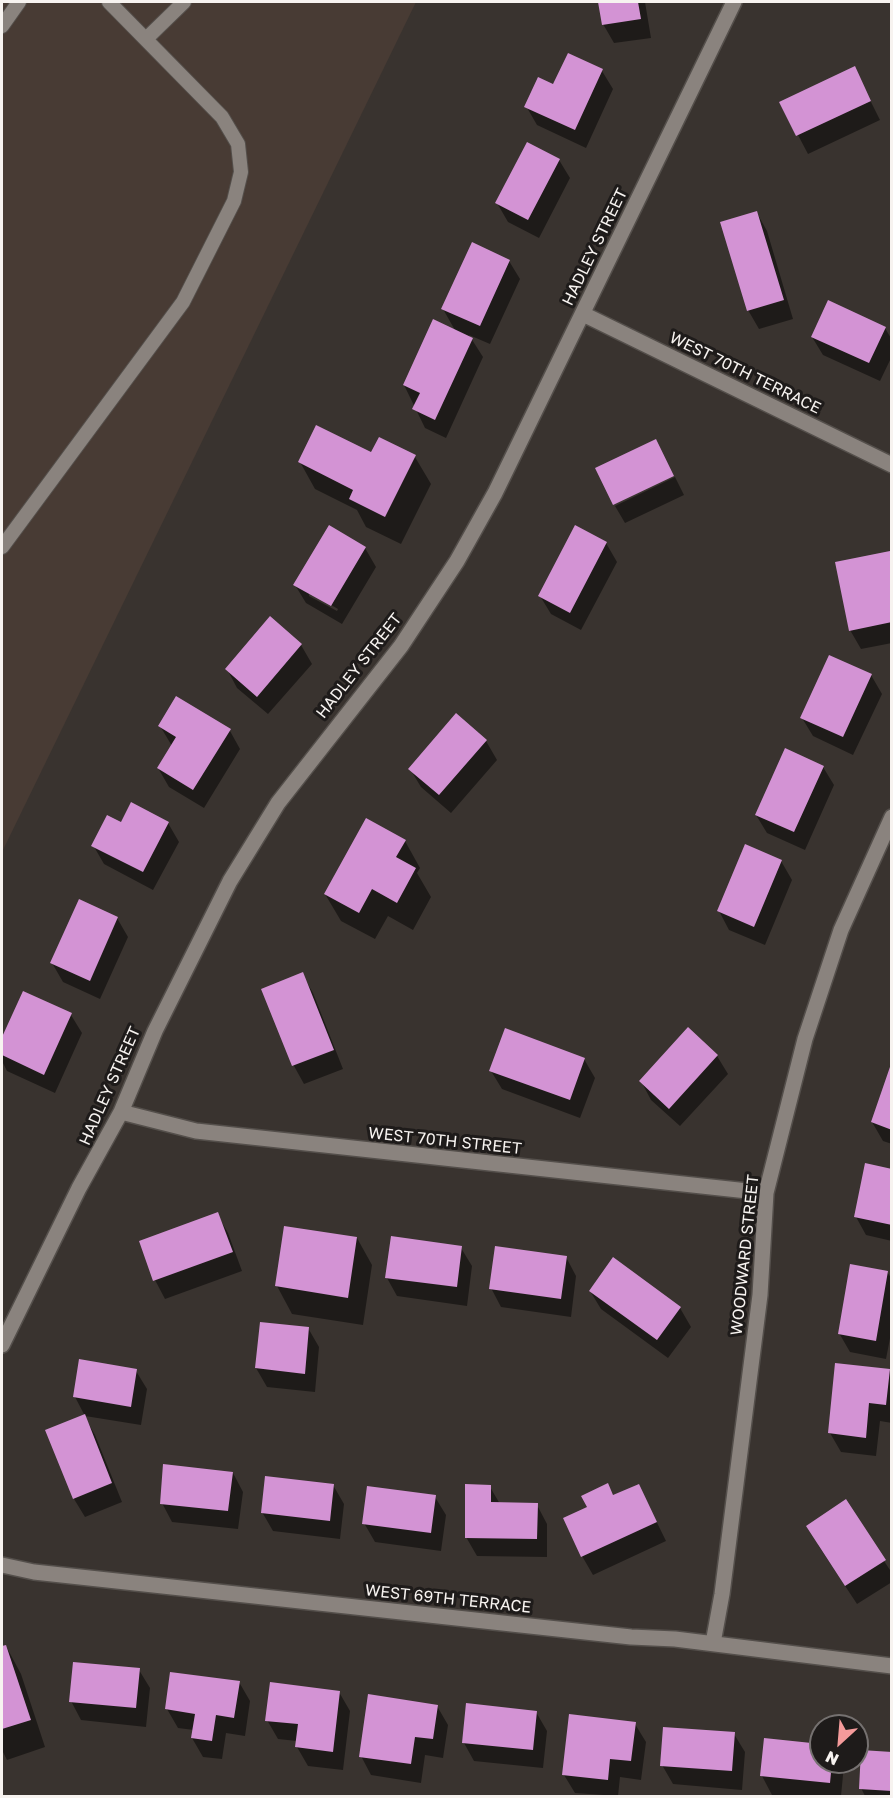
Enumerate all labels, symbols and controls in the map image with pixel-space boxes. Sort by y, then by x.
street label: HADLEY STREET [558,185,632,309]
street label: WEST 70TH TERRACE [666,328,824,418]
street label: HADLEY STREET [312,610,406,722]
street label: HADLEY STREET [75,1024,145,1148]
street label: WEST 70TH STREET [367,1123,523,1159]
street label: WOODWARD STREET [727,1174,763,1336]
street label: WEST 69TH TERRACE [364,1581,532,1617]
north arrow [809,1714,869,1774]
text: N [822,1747,842,1770]

